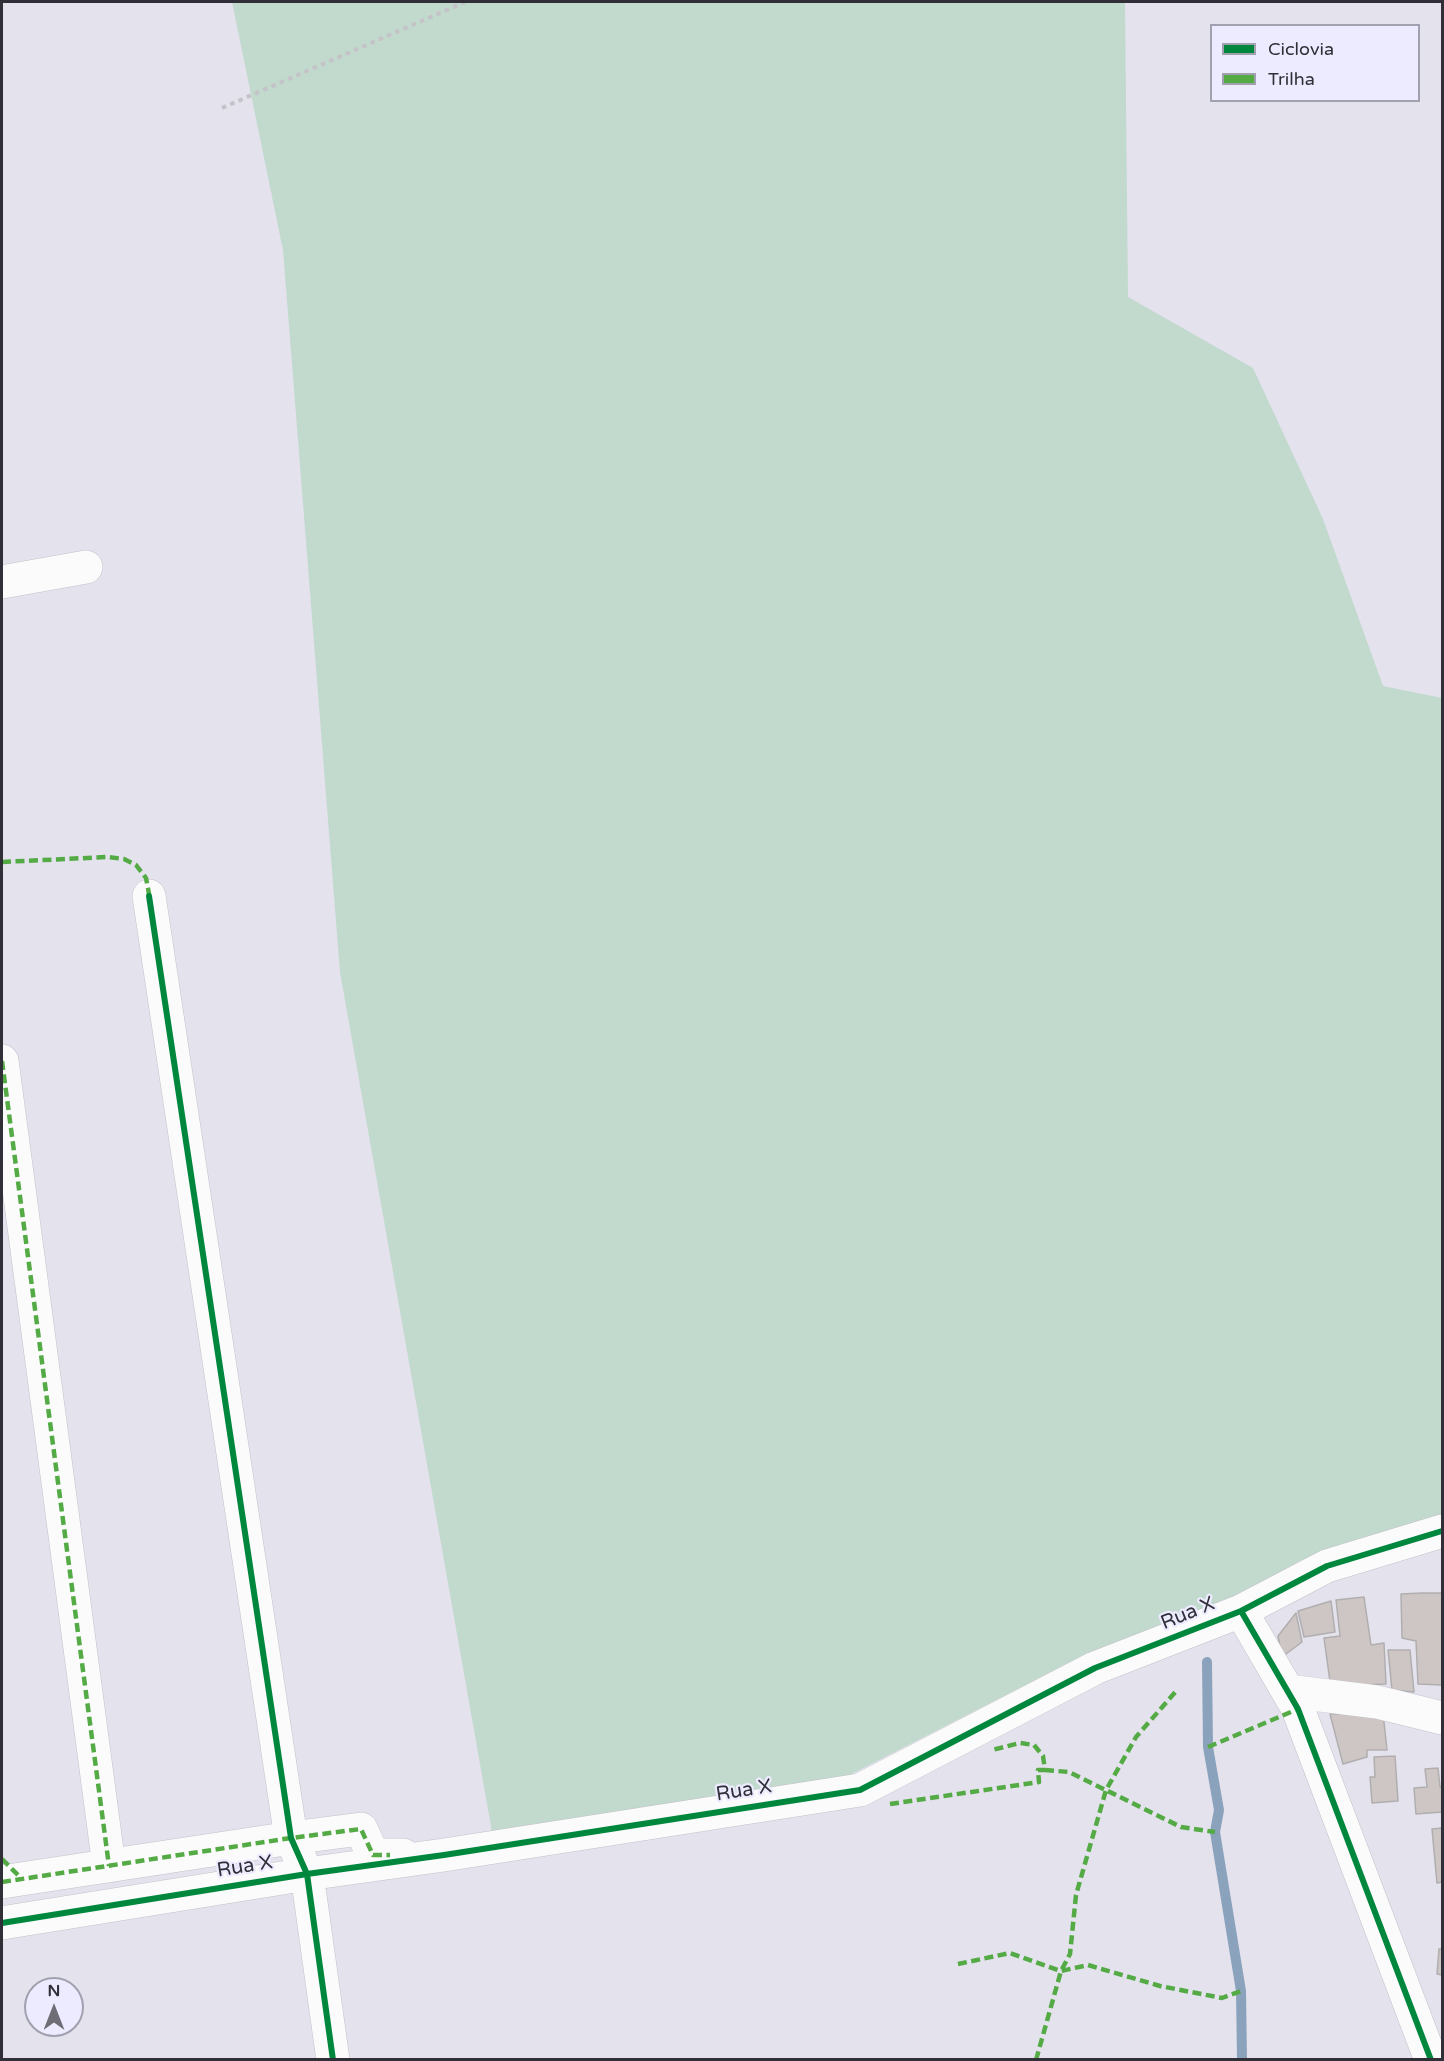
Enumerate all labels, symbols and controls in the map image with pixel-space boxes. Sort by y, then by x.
legend [1210,24,1420,102]
text: Ciclovia [1268,38,1334,60]
text: Trilha [1268,68,1315,90]
street label: Rua X [1157,1592,1219,1636]
street label: Rua X [714,1775,774,1807]
street label: Rua X [215,1851,275,1883]
north arrow [24,1977,84,2037]
text: N [48,1981,60,2001]

